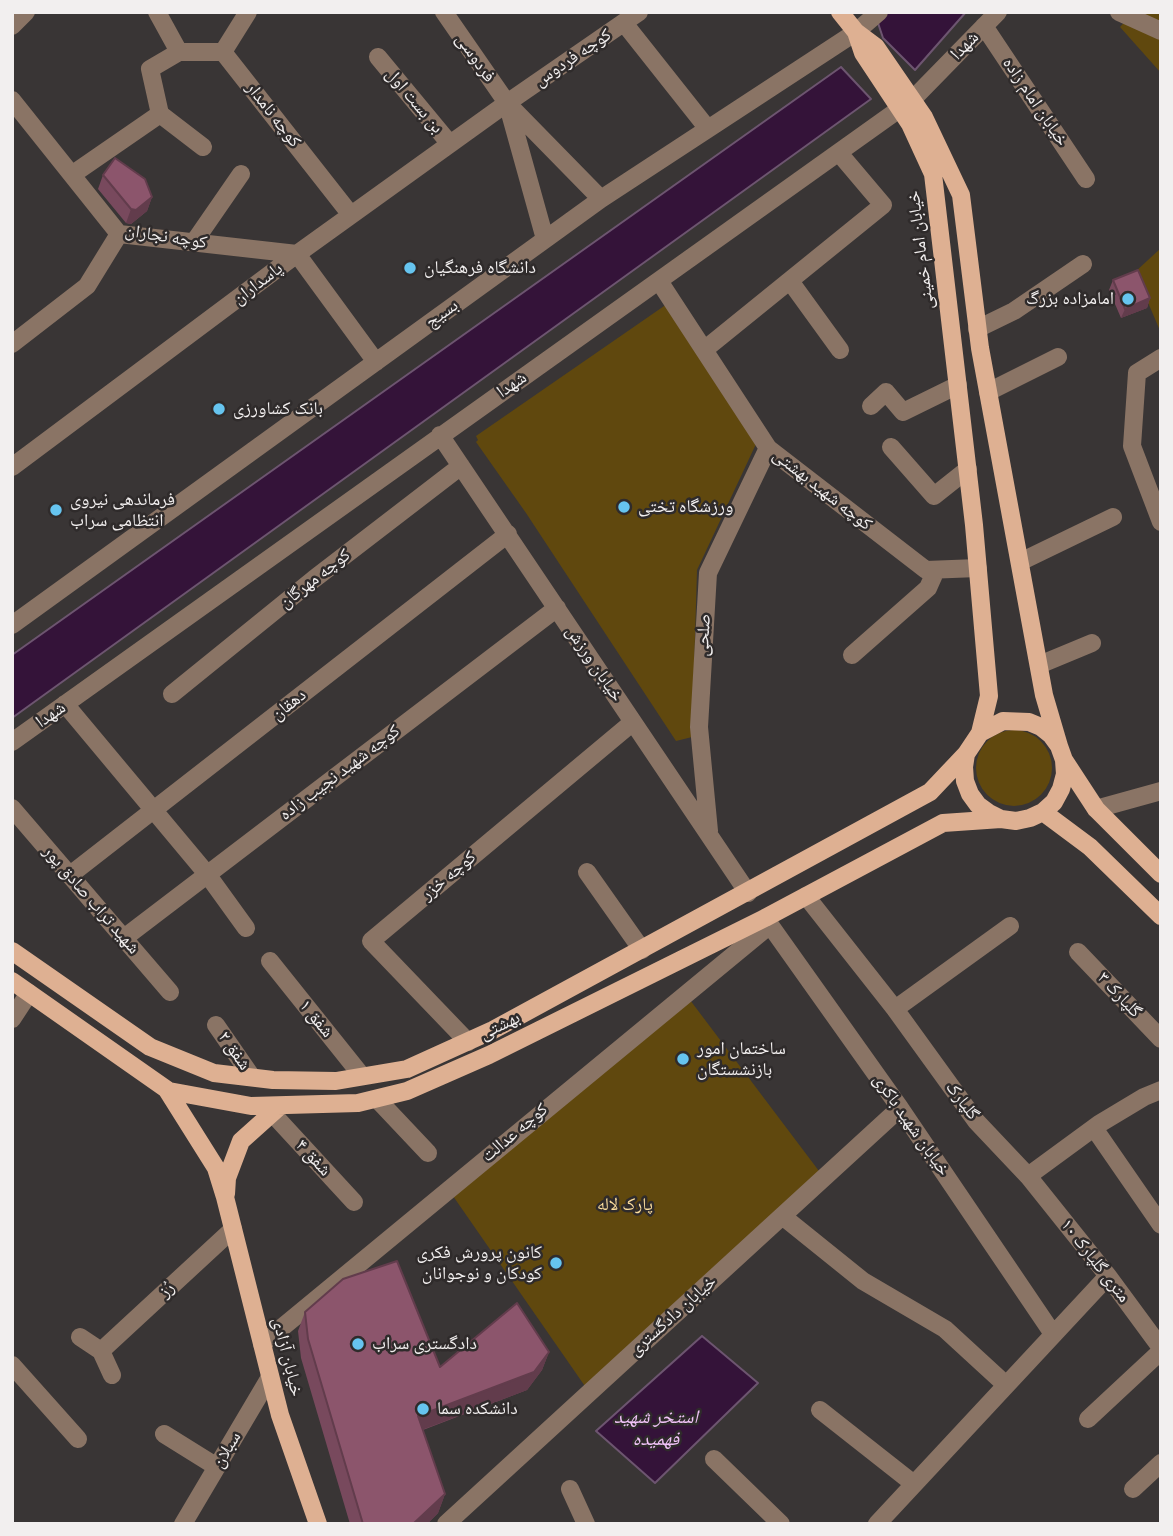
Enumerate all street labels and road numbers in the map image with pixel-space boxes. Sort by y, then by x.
street label: کوچه فردوس [530,24,616,92]
street label: شهدا [946,27,984,65]
street label: فردوسی [450,29,500,87]
street label: خیابان امام زاده [997,53,1073,151]
street label: بن بست اول [380,64,448,138]
street label: کوچه نامدار [241,78,305,152]
street label: خیابان امام خمینی [903,189,939,311]
street label: کوچه نجاران [123,220,209,254]
street label: پاسداران [229,258,287,310]
street label: بسیج [421,295,463,333]
street label: شهدا [493,367,531,403]
street label: کوچه شهید بهشتی [768,445,876,535]
street label: کوچه مهرگان [275,544,355,614]
street label: صلحی [692,613,716,657]
street label: خیابان ورزش [561,622,627,706]
street label: دهقان [267,685,311,725]
street label: شهدا [32,697,70,733]
street label: کوچه شهید نجیب زاده [275,721,405,825]
street label: شهید تراب صادق پور [38,841,144,959]
street label: کوچه خزر [417,847,481,905]
street label: گلپارک ۳ [1092,968,1146,1022]
street label: شفق ۱ [294,996,338,1042]
street label: بهشتی [476,1007,524,1045]
street label: شفق ۲ [213,1027,255,1075]
street label: خیابان شهید باکری [868,1070,954,1180]
street label: گلپارک [940,1077,984,1125]
street label: کوچه عدالت [477,1099,553,1167]
street label: شفق ۴ [291,1135,335,1181]
street label: ۱۰ متری گلپارک [1056,1215,1134,1307]
street label: خیابان دادگستری [625,1271,721,1361]
street label: رُز [155,1277,179,1303]
street label: خیابان آزادی [267,1315,307,1399]
street label: سبلان [208,1428,246,1472]

